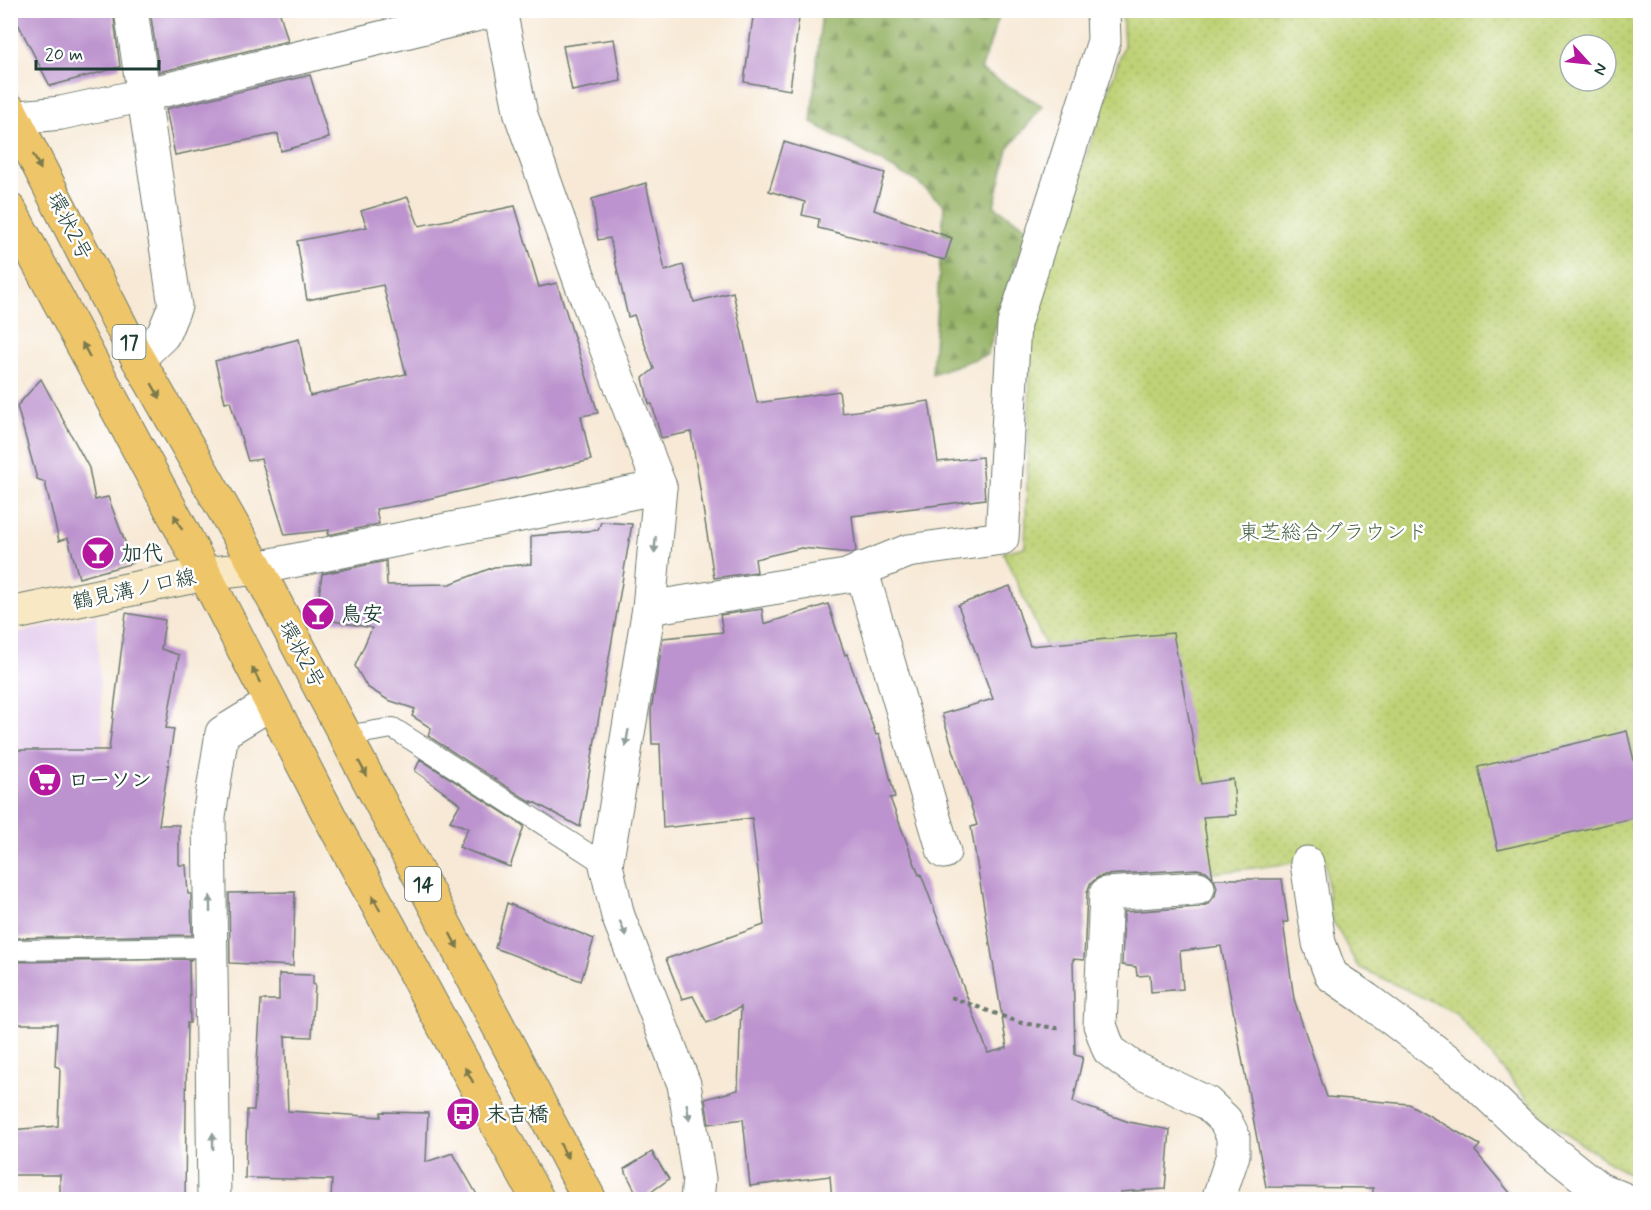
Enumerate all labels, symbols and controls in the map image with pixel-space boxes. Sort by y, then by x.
scale bar [36,33,159,71]
north arrow [1558,33,1618,93]
text: 20 m [45,43,83,67]
text: N [1588,60,1612,79]
one-way arrow [32,153,42,170]
street label: 環状2号 [40,187,98,265]
road number: 17 [112,325,146,359]
one-way arrow [81,341,91,358]
one-way arrow [151,383,161,400]
one-way arrow [173,513,183,530]
park label: 東芝総合グラウンド [1239,519,1428,547]
bar icon: 加代 [80,535,116,571]
one-way arrow [650,536,660,555]
place label: 加代 [121,540,163,568]
street label: 鶴見溝ノ口線 [70,563,199,617]
bar icon: 鳥安 [300,596,336,632]
place label: 鳥安 [341,601,383,629]
street label: 環状2号 [272,616,331,693]
one-way arrow [252,666,261,683]
one-way arrow [622,729,631,748]
one-way arrow [358,761,368,778]
supermarket icon: ローソン [27,762,63,798]
place label: ローソン [68,767,152,795]
road number: 14 [405,867,441,901]
one-way arrow [371,894,381,911]
one-way arrow [205,895,215,914]
one-way arrow [619,920,628,938]
one-way arrow [449,933,458,950]
one-way arrow [465,1066,475,1083]
bus stop icon: 末吉橋 [445,1096,481,1132]
place label: 末吉橋 [486,1101,549,1129]
one-way arrow [684,1103,693,1122]
one-way arrow [208,1132,218,1151]
one-way arrow [559,1143,569,1160]

